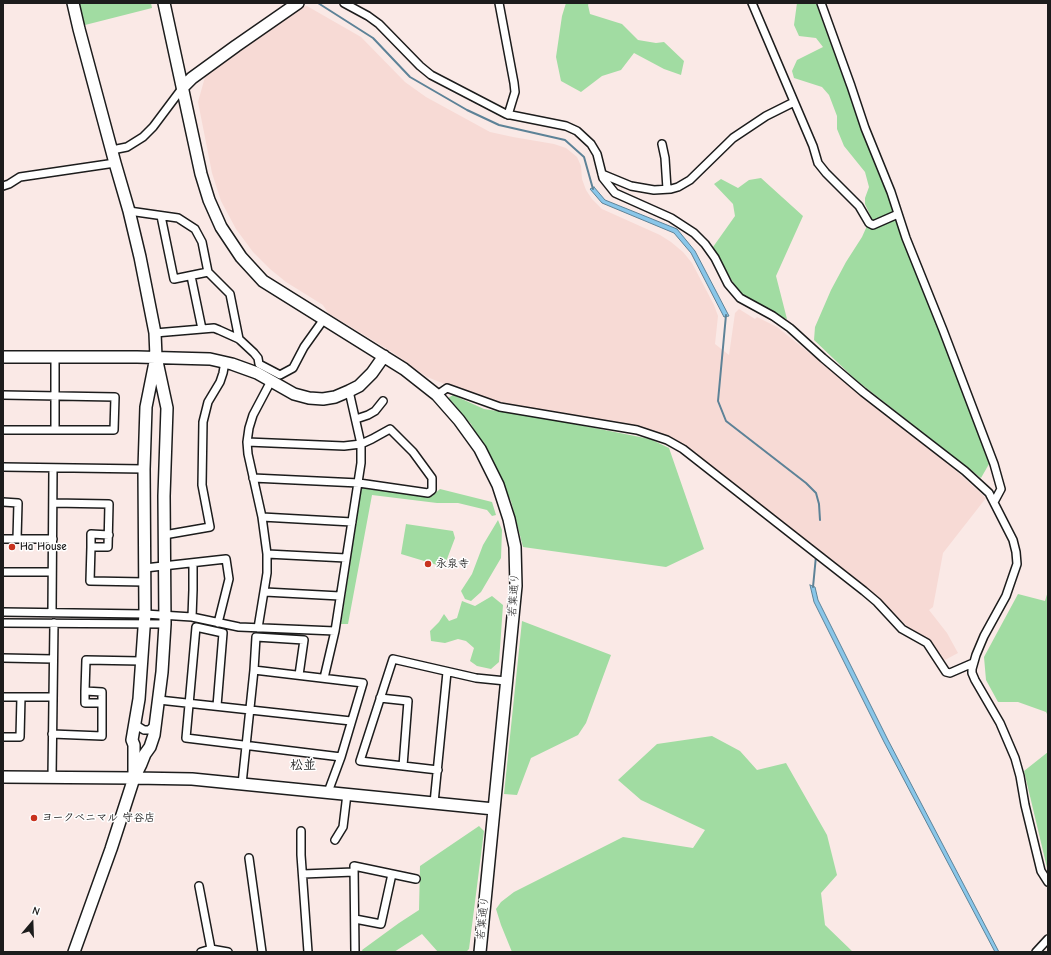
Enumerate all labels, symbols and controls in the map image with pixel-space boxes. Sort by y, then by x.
place label: Ha House [20,540,67,554]
marker: Ha House [7,542,17,552]
place label: 永泉寺 [436,557,469,571]
marker: 永泉寺 [423,559,433,569]
street label: 若葉通り [506,573,522,617]
district label: 松並 [290,757,316,773]
place label: ヨークベニマル 守谷店 [42,811,155,825]
marker: ヨークベニマル 守谷店 [29,813,39,823]
street label: 若葉通り [474,895,492,941]
north arrow [12,903,52,943]
text: N [31,904,42,918]

